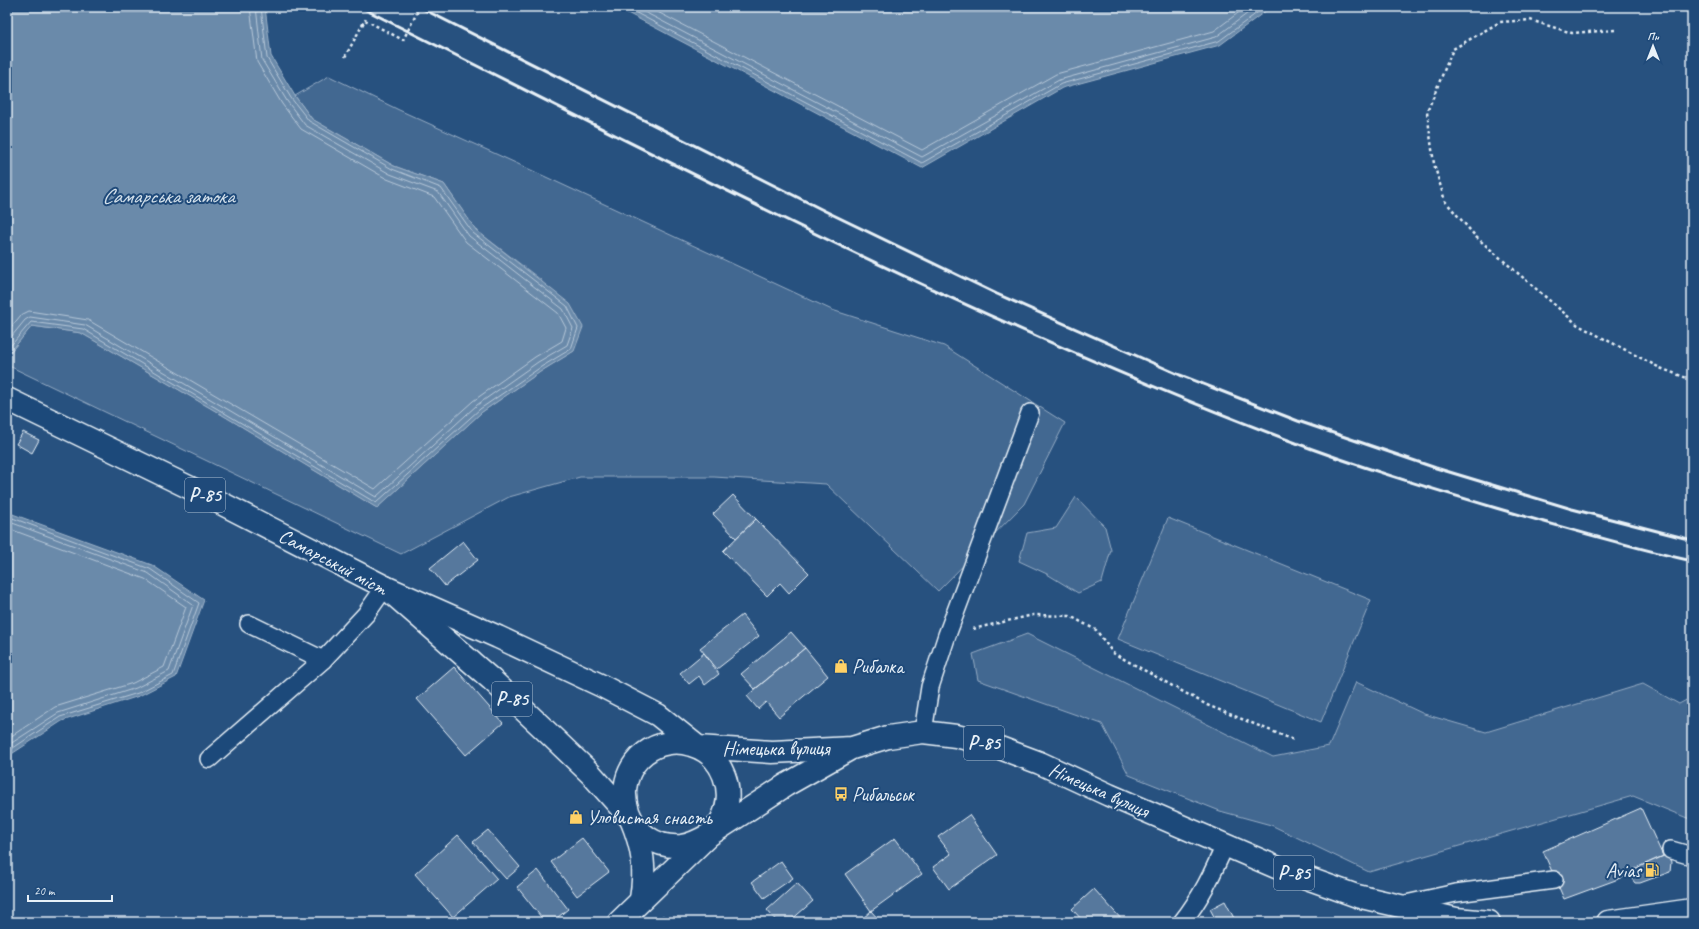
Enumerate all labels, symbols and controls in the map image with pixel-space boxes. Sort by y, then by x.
north arrow [1633,26,1673,66]
text: Пн [1647,29,1660,43]
water label: Самарська затока [102,183,236,209]
road number: Р-85 [185,478,225,512]
street label: Самарський міст [274,523,393,602]
place label: Рибалка [852,654,905,679]
shop icon: Рибалка [833,658,849,674]
road number: Р-85 [492,682,532,716]
road number: Р-85 [964,726,1004,760]
street label: Німецька вулиця [722,736,831,761]
street label: Німецька вулиця [1045,757,1155,824]
place label: Рибальськ [852,782,916,807]
bus stop icon: Рибальськ [833,786,849,802]
place label: Уловистая снасть [587,805,714,830]
shop icon: Уловистая снасть [568,809,584,825]
road number: Р-85 [1274,856,1314,890]
place label: Avias [1606,858,1643,883]
fuel station icon: Avias [1644,862,1660,878]
scale bar [28,877,112,903]
text: 20 m [34,883,56,899]

